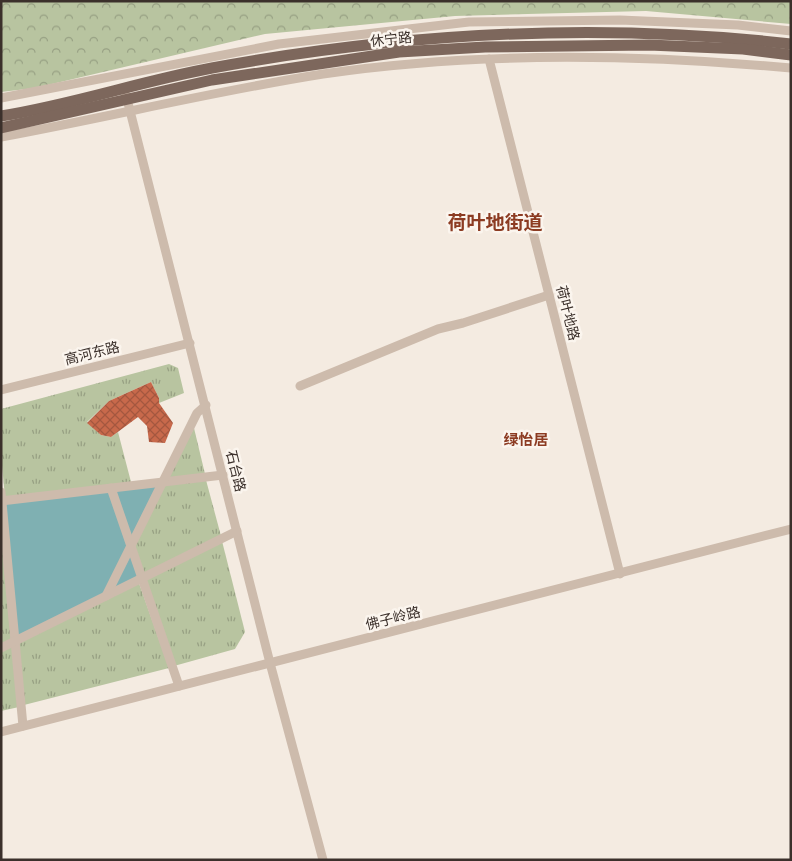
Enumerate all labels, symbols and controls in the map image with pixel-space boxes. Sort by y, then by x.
street label: 休宁路 [369,29,413,49]
district label: 荷叶地街道 [447,211,543,233]
street label: 荷叶地路 [553,284,583,342]
street label: 高河东路 [63,338,121,368]
district label: 绿怡居 [503,431,549,448]
street label: 石台路 [223,449,249,493]
street label: 佛子岭路 [364,603,422,633]

